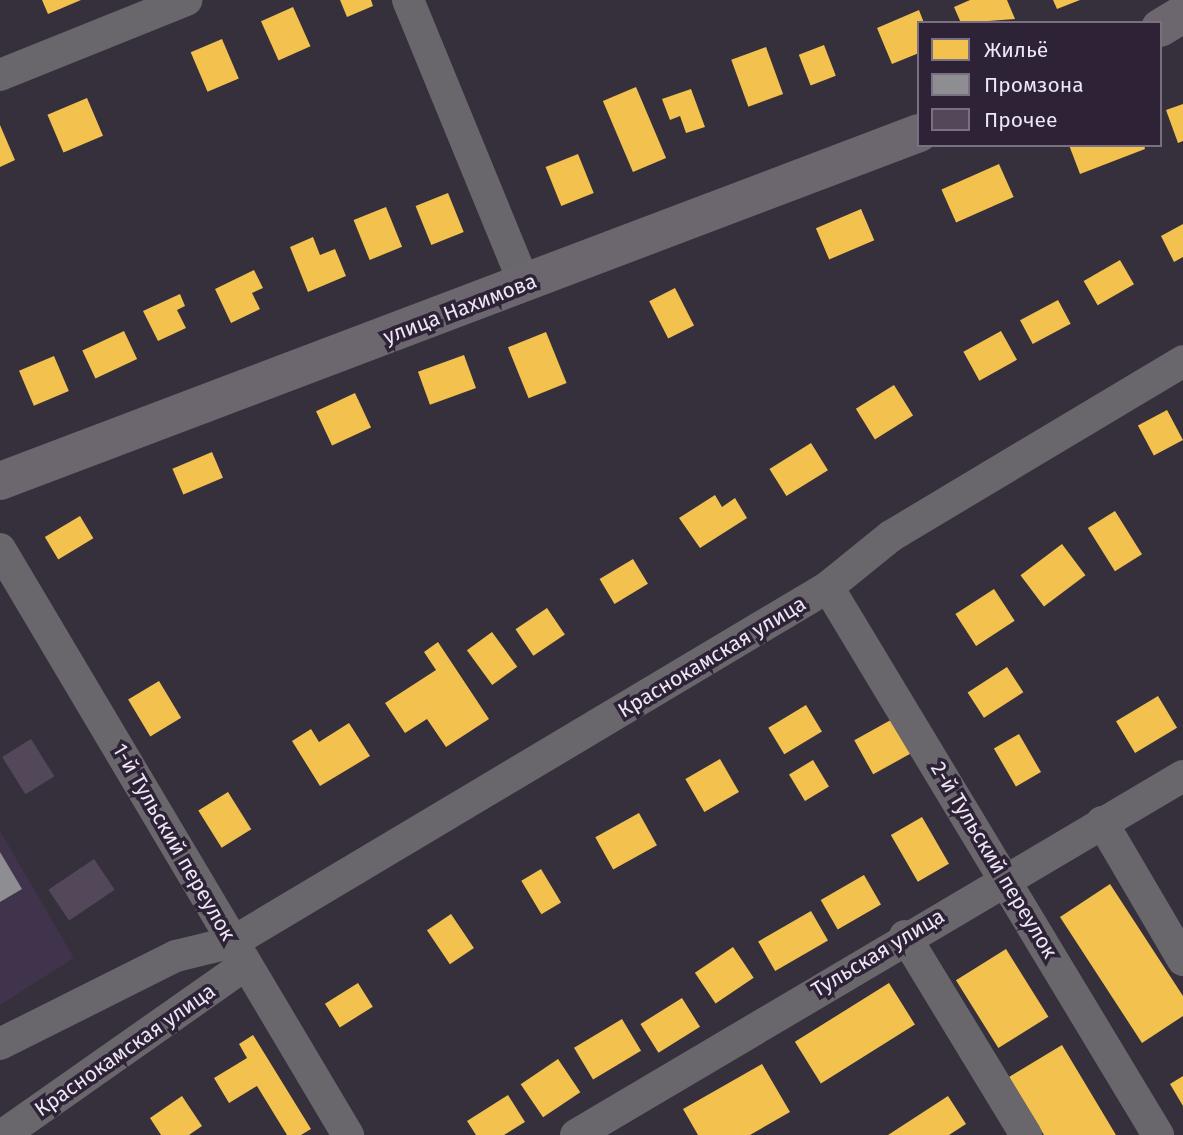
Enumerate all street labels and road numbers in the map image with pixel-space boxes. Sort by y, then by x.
street label: улица Нахимова [380,268,540,350]
street label: Краснокамская улица [614,591,810,723]
street label: 1-й Тульский переулок [107,739,241,945]
street label: 2-й Тульский переулок [925,757,1063,963]
street label: Тульская улица [807,903,949,1003]
street label: Краснокамская улица [30,978,220,1122]

